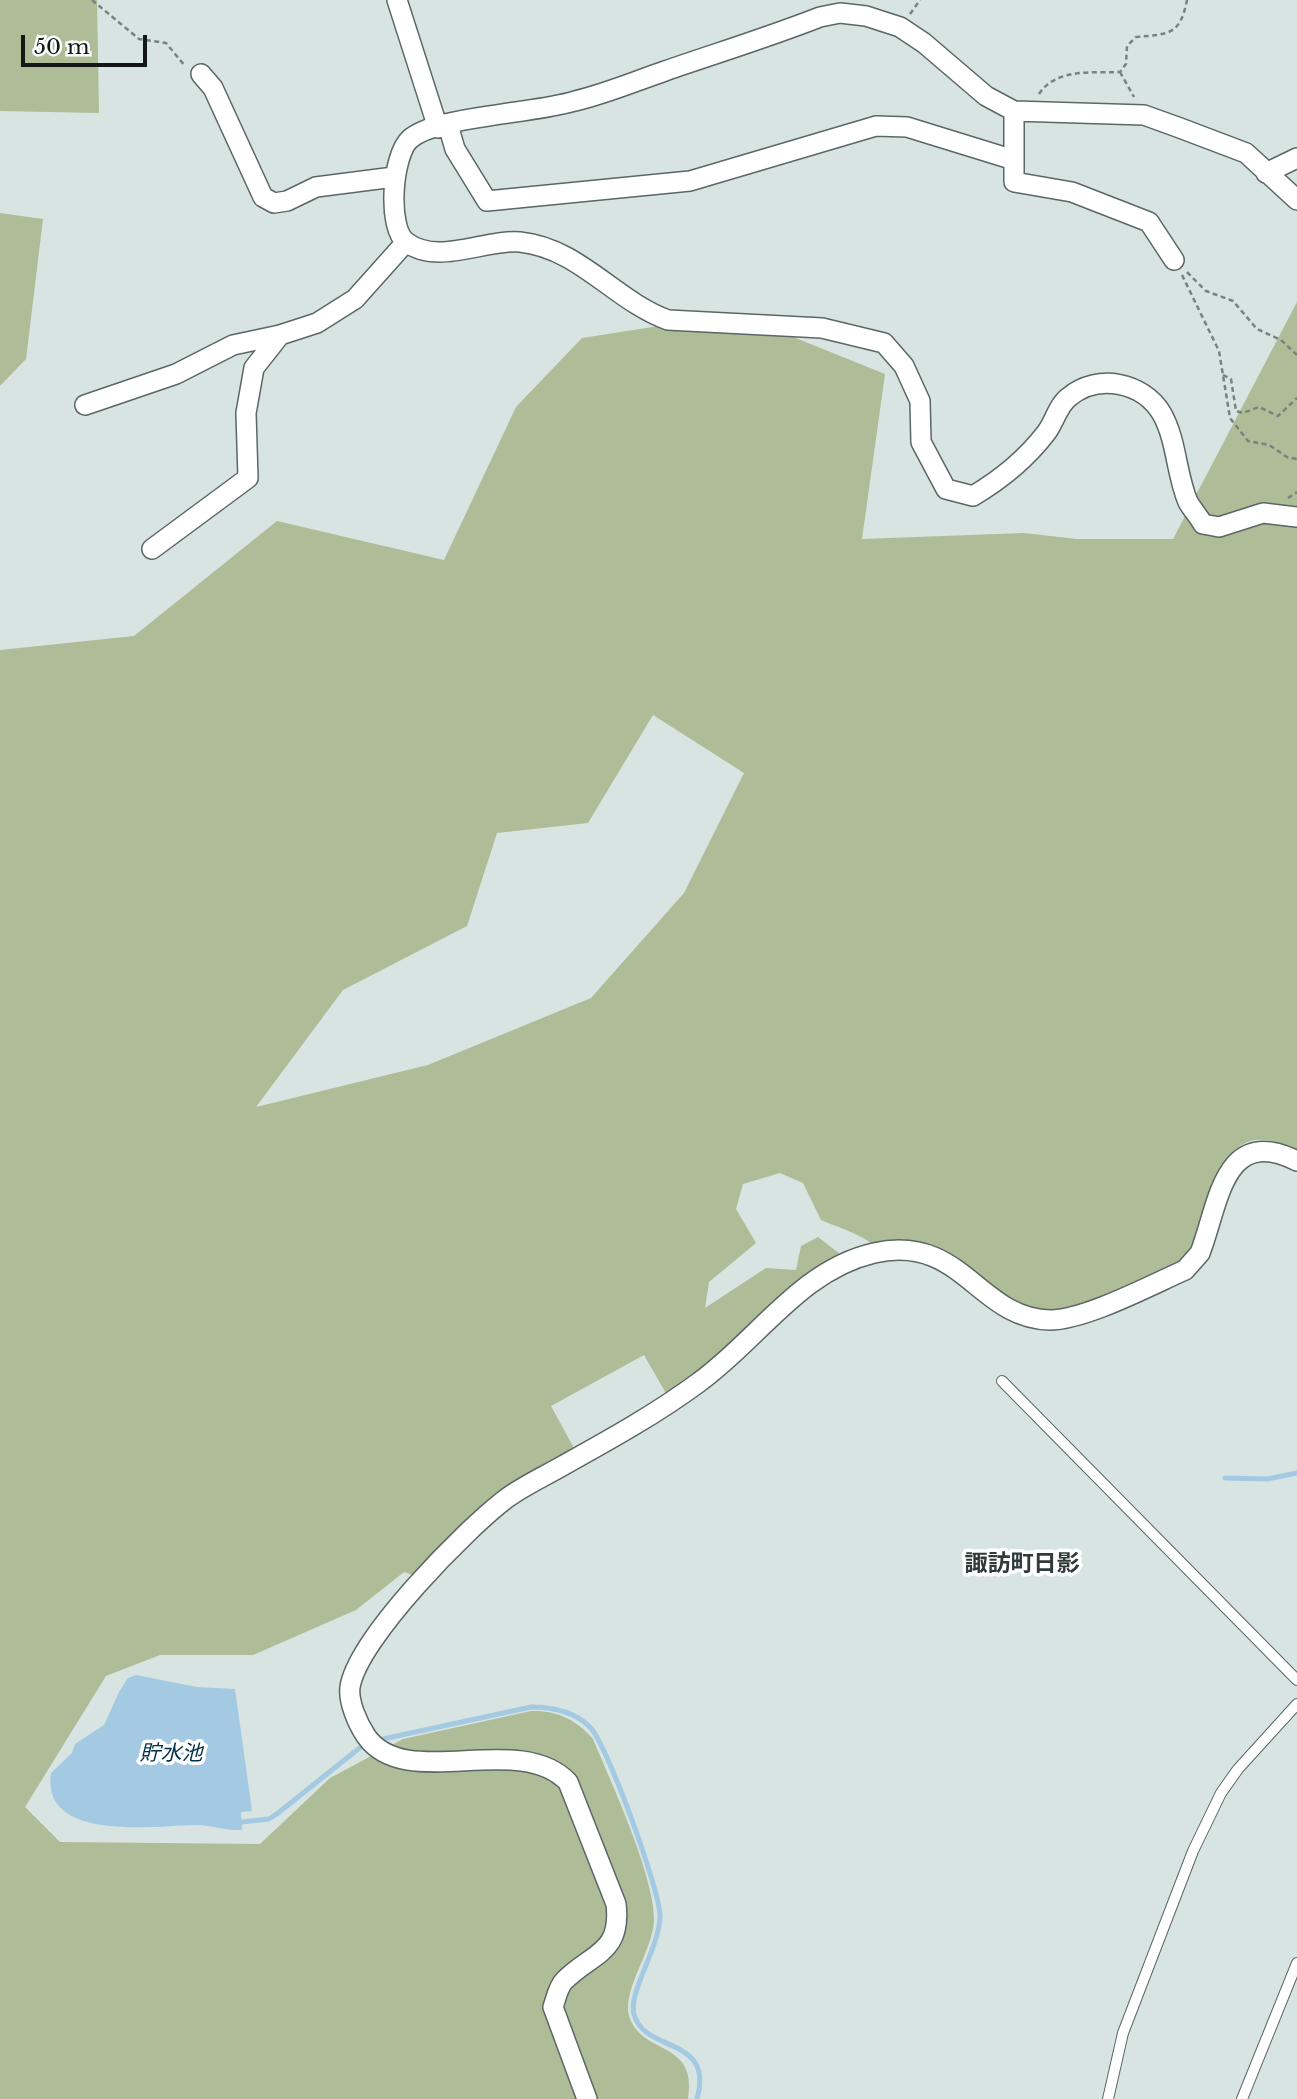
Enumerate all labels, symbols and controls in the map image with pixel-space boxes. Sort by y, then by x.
scale bar [24,21,150,65]
text: 50 m [34,34,89,60]
district label: 諏訪町日影 [965,1551,1079,1579]
water label: 貯水池 [140,1741,202,1767]

